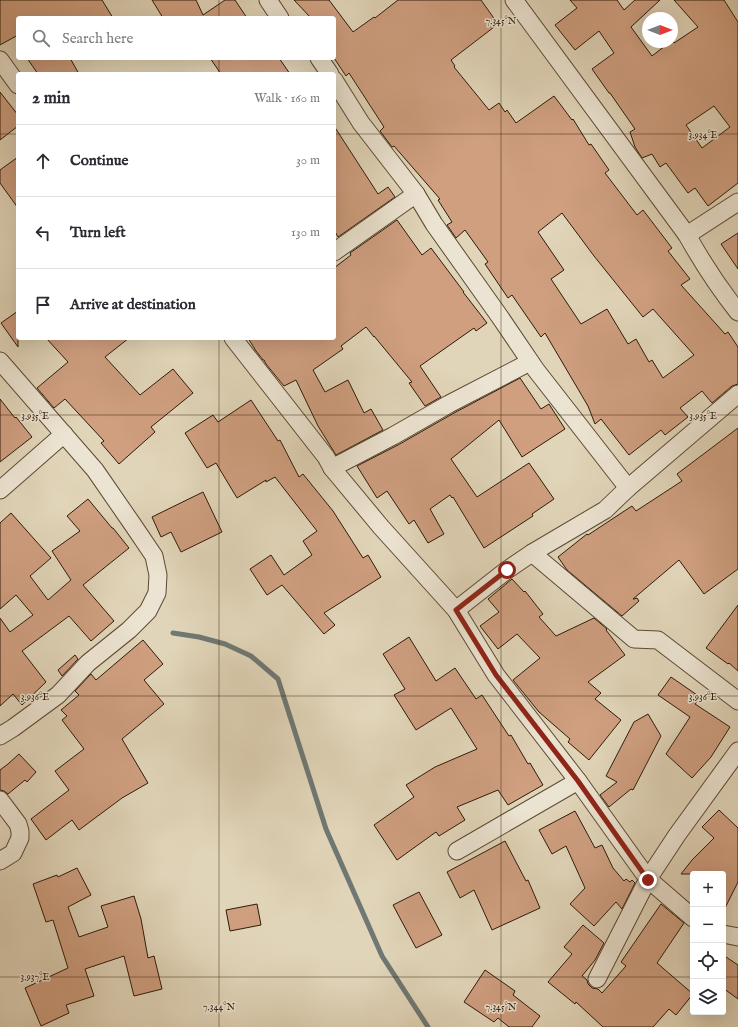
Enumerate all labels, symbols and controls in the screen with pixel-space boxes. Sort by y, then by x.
north arrow [642,12,678,48]
text: 7.345°N [486,15,517,28]
search box [16,16,336,60]
icon: search [30,27,52,49]
text: Search here [62,29,133,48]
text: 2 min [32,88,70,109]
text: Walk · 160 m [254,90,320,107]
text: 3.934°E [689,129,718,142]
icon: ahead [32,150,54,172]
text: Continue [70,151,128,170]
text: 30 m [296,152,320,169]
icon: left [32,222,54,244]
text: Turn left [70,223,126,242]
text: 130 m [291,224,320,241]
icon: arrive [32,294,54,316]
text: Arrive at destination [70,295,196,314]
text: 3.935°E [21,410,49,423]
text: 3.935°E [689,410,717,423]
route start [498,561,516,579]
text: 3.936°E [21,691,49,704]
text: 3.936°E [689,691,717,704]
route end [639,871,657,889]
map controls [690,871,726,1015]
button: + [690,871,726,907]
button: − [690,907,726,943]
button: locate [690,943,726,979]
text: 3.937°E [21,971,49,984]
button: layers [690,979,726,1015]
text: 7.344°N [203,1001,235,1014]
text: 7.345°N [486,1001,517,1014]

